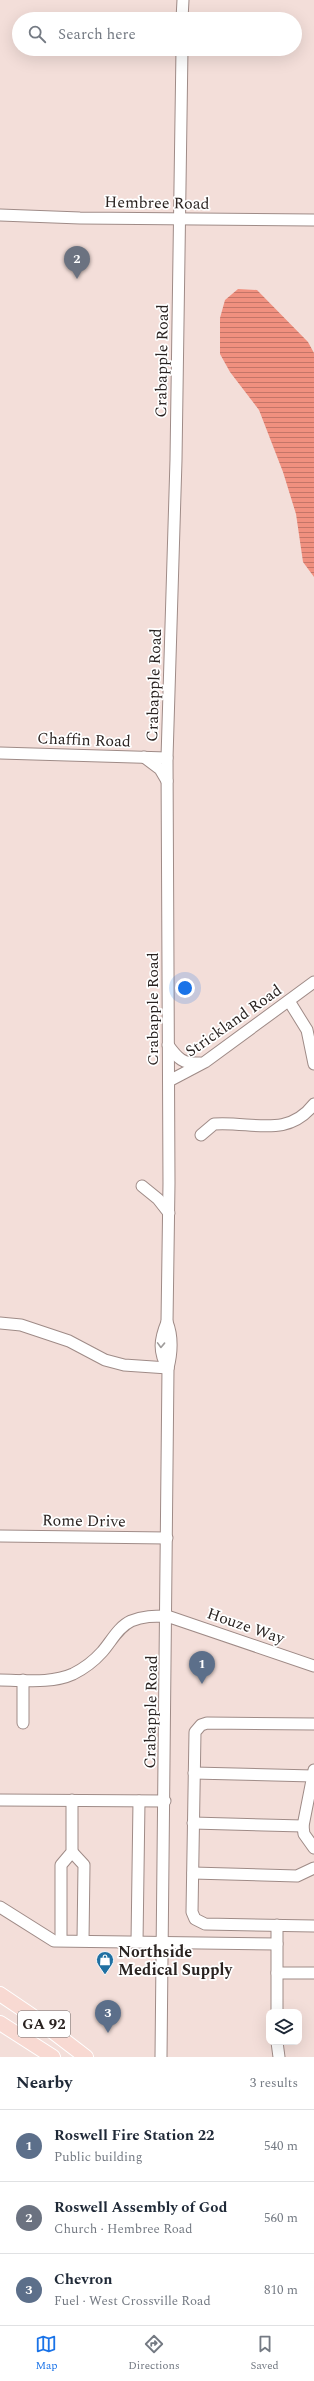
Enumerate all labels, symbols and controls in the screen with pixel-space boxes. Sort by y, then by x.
search box [12,12,302,56]
icon: search [26,23,48,45]
text: Search here [58,23,136,46]
street label: Hembree Road [104,190,210,216]
pin: 2 [64,246,90,279]
street label: Crabapple Road [149,304,175,418]
street label: Crabapple Road [140,628,168,742]
street label: Chaffin Road [37,726,131,754]
street label: Crabapple Road [141,952,165,1066]
your location [175,978,195,998]
street label: Strickland Road [180,979,287,1063]
one-way arrow [157,1342,166,1348]
street label: Rome Drive [42,1508,126,1534]
street label: Houze Way [204,1601,289,1651]
pin: 1 [189,1651,215,1684]
street label: Crabapple Road [138,1655,164,1769]
place label: Northside Medical Supply [118,1940,234,1982]
shop icon: Northside Medical Supply [95,1950,115,1975]
pin: 3 [95,2000,121,2033]
map controls [266,2009,302,2045]
button: layers [266,2009,302,2045]
road number: GA 92 [18,2011,70,2037]
text: Nearby [16,2070,72,2096]
text: 3 results [250,2073,298,2093]
text: Roswell Fire Station 22 [54,2124,215,2147]
text: 1 [25,2136,33,2156]
text: 540 m [264,2136,298,2156]
text: Public building [54,2147,143,2167]
text: Roswell Assembly of God [54,2196,227,2219]
text: 2 [25,2208,33,2228]
text: 560 m [264,2208,298,2228]
text: Church · Hembree Road [54,2219,192,2239]
text: Chevron [54,2268,113,2291]
text: 3 [25,2280,33,2300]
text: 810 m [264,2280,298,2300]
text: Fuel · West Crossville Road [54,2291,211,2311]
tab: Map [35,2333,58,2374]
tab: Directions [128,2333,180,2374]
tab: Saved [250,2333,279,2374]

